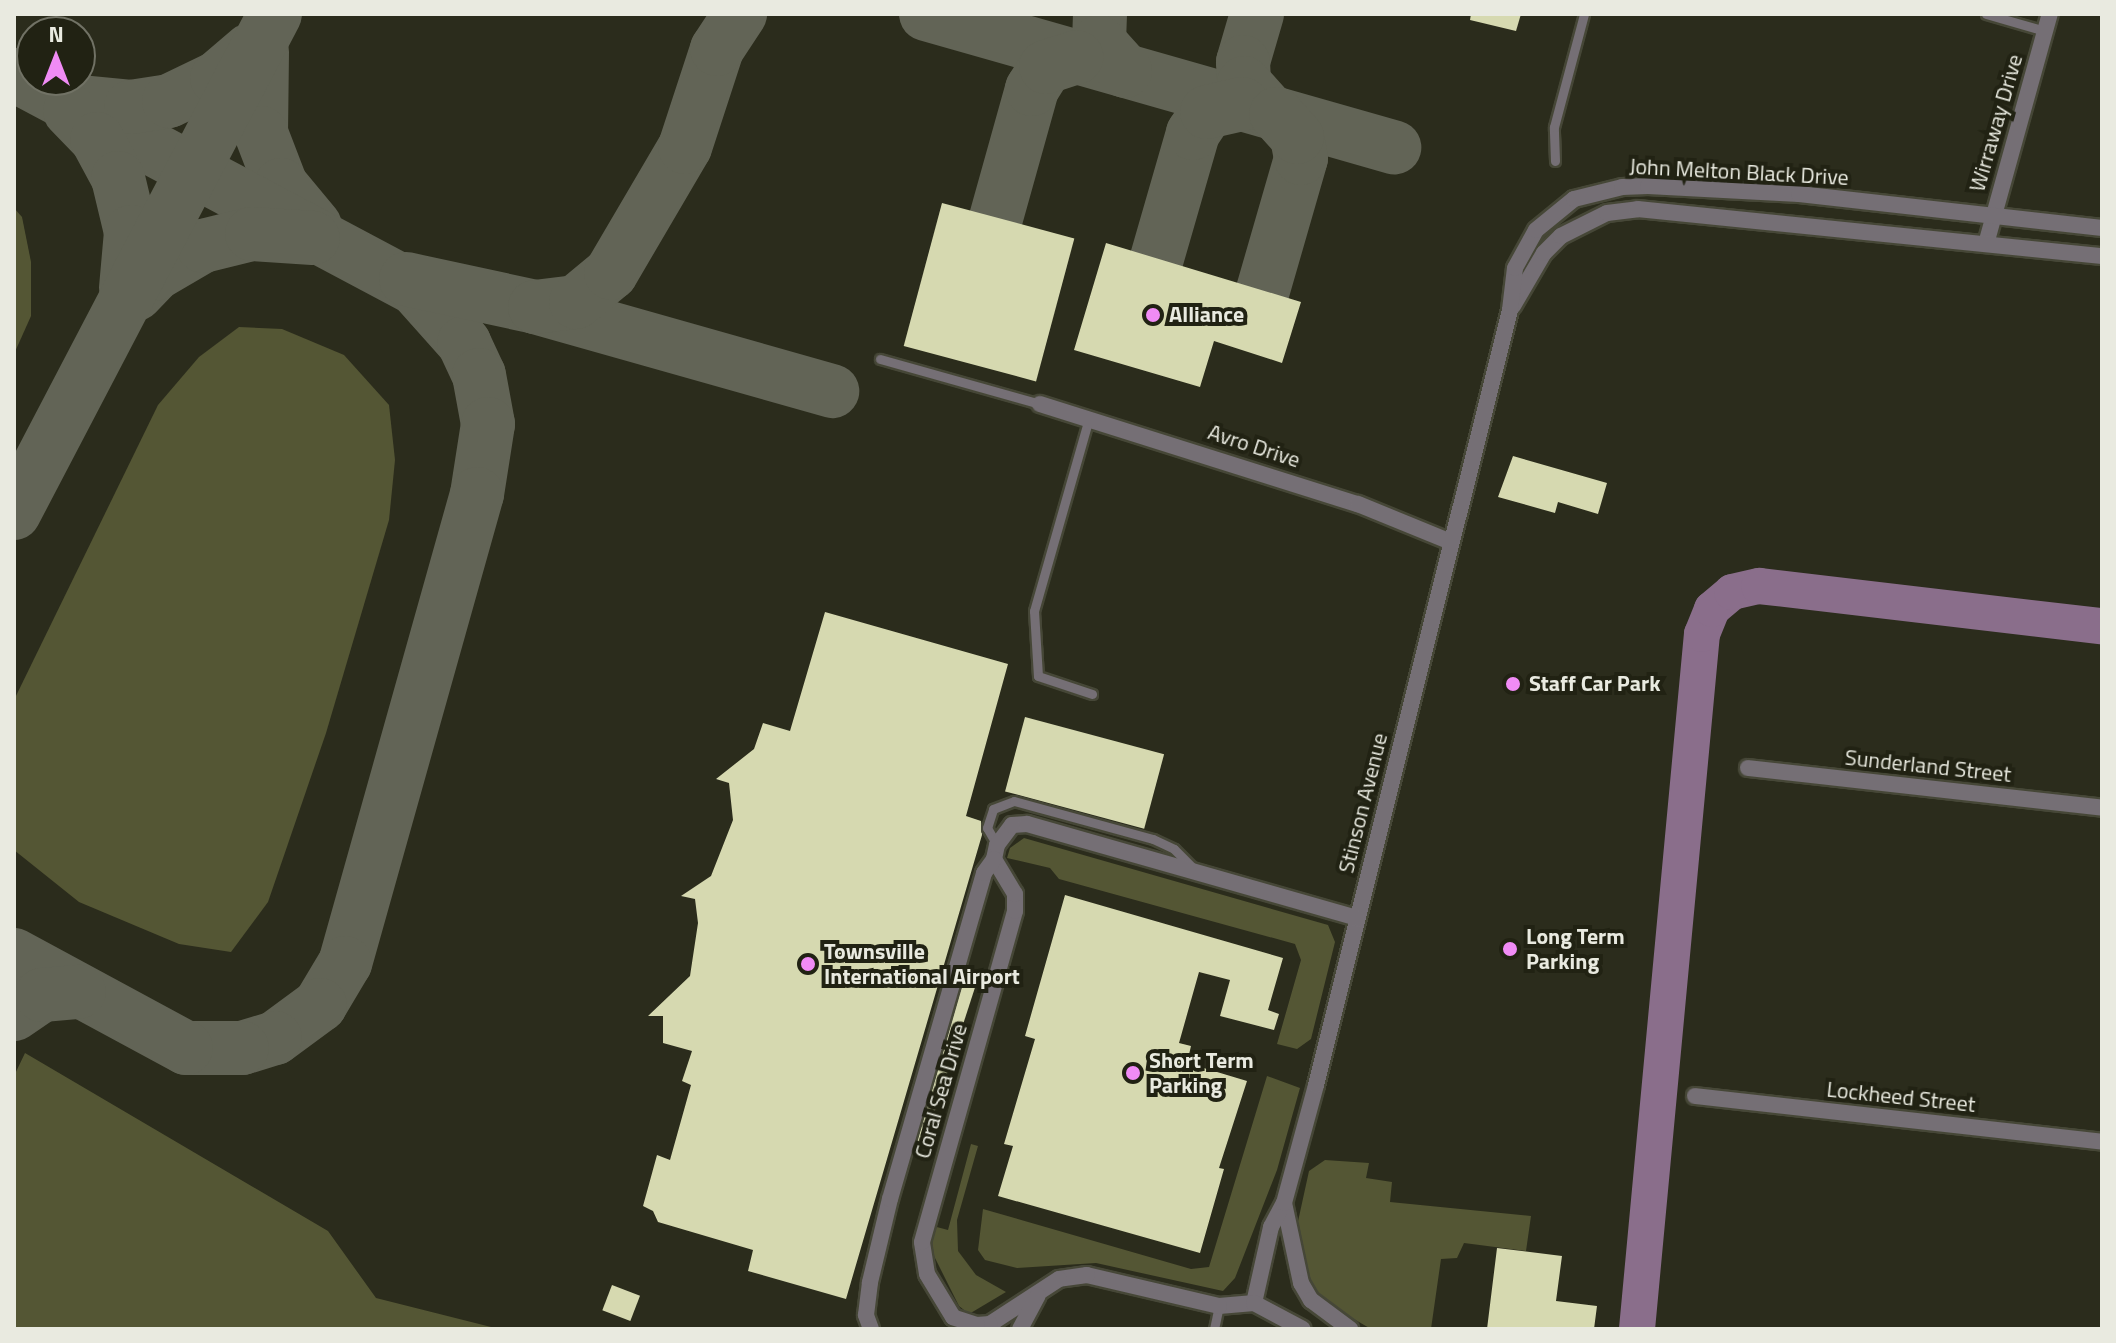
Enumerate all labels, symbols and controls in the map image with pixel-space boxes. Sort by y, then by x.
north arrow [16,16,96,96]
text: N [48,17,64,51]
street label: Wirraway Drive [1964,51,2028,195]
street label: John Melton Black Drive [1629,153,1849,191]
place label: Alliance [1169,302,1244,328]
marker: Alliance [1144,306,1162,324]
street label: Avro Drive [1205,419,1303,473]
place label: Staff Car Park [1529,671,1660,697]
marker: Staff Car Park [1504,675,1522,693]
street label: Stinson Avenue [1333,730,1393,876]
street label: Sunderland Street [1844,744,2012,788]
place label: Long Term Parking [1526,923,1625,974]
place label: Townsville International Airport [824,938,1020,990]
marker: Long Term Parking [1501,940,1519,958]
marker: Townsville International Airport [799,955,817,973]
street label: Coral Sea Drive [909,1021,973,1161]
place label: Short Term Parking [1149,1047,1254,1098]
marker: Short Term Parking [1124,1064,1142,1082]
street label: Lockheed Street [1825,1076,1977,1118]

